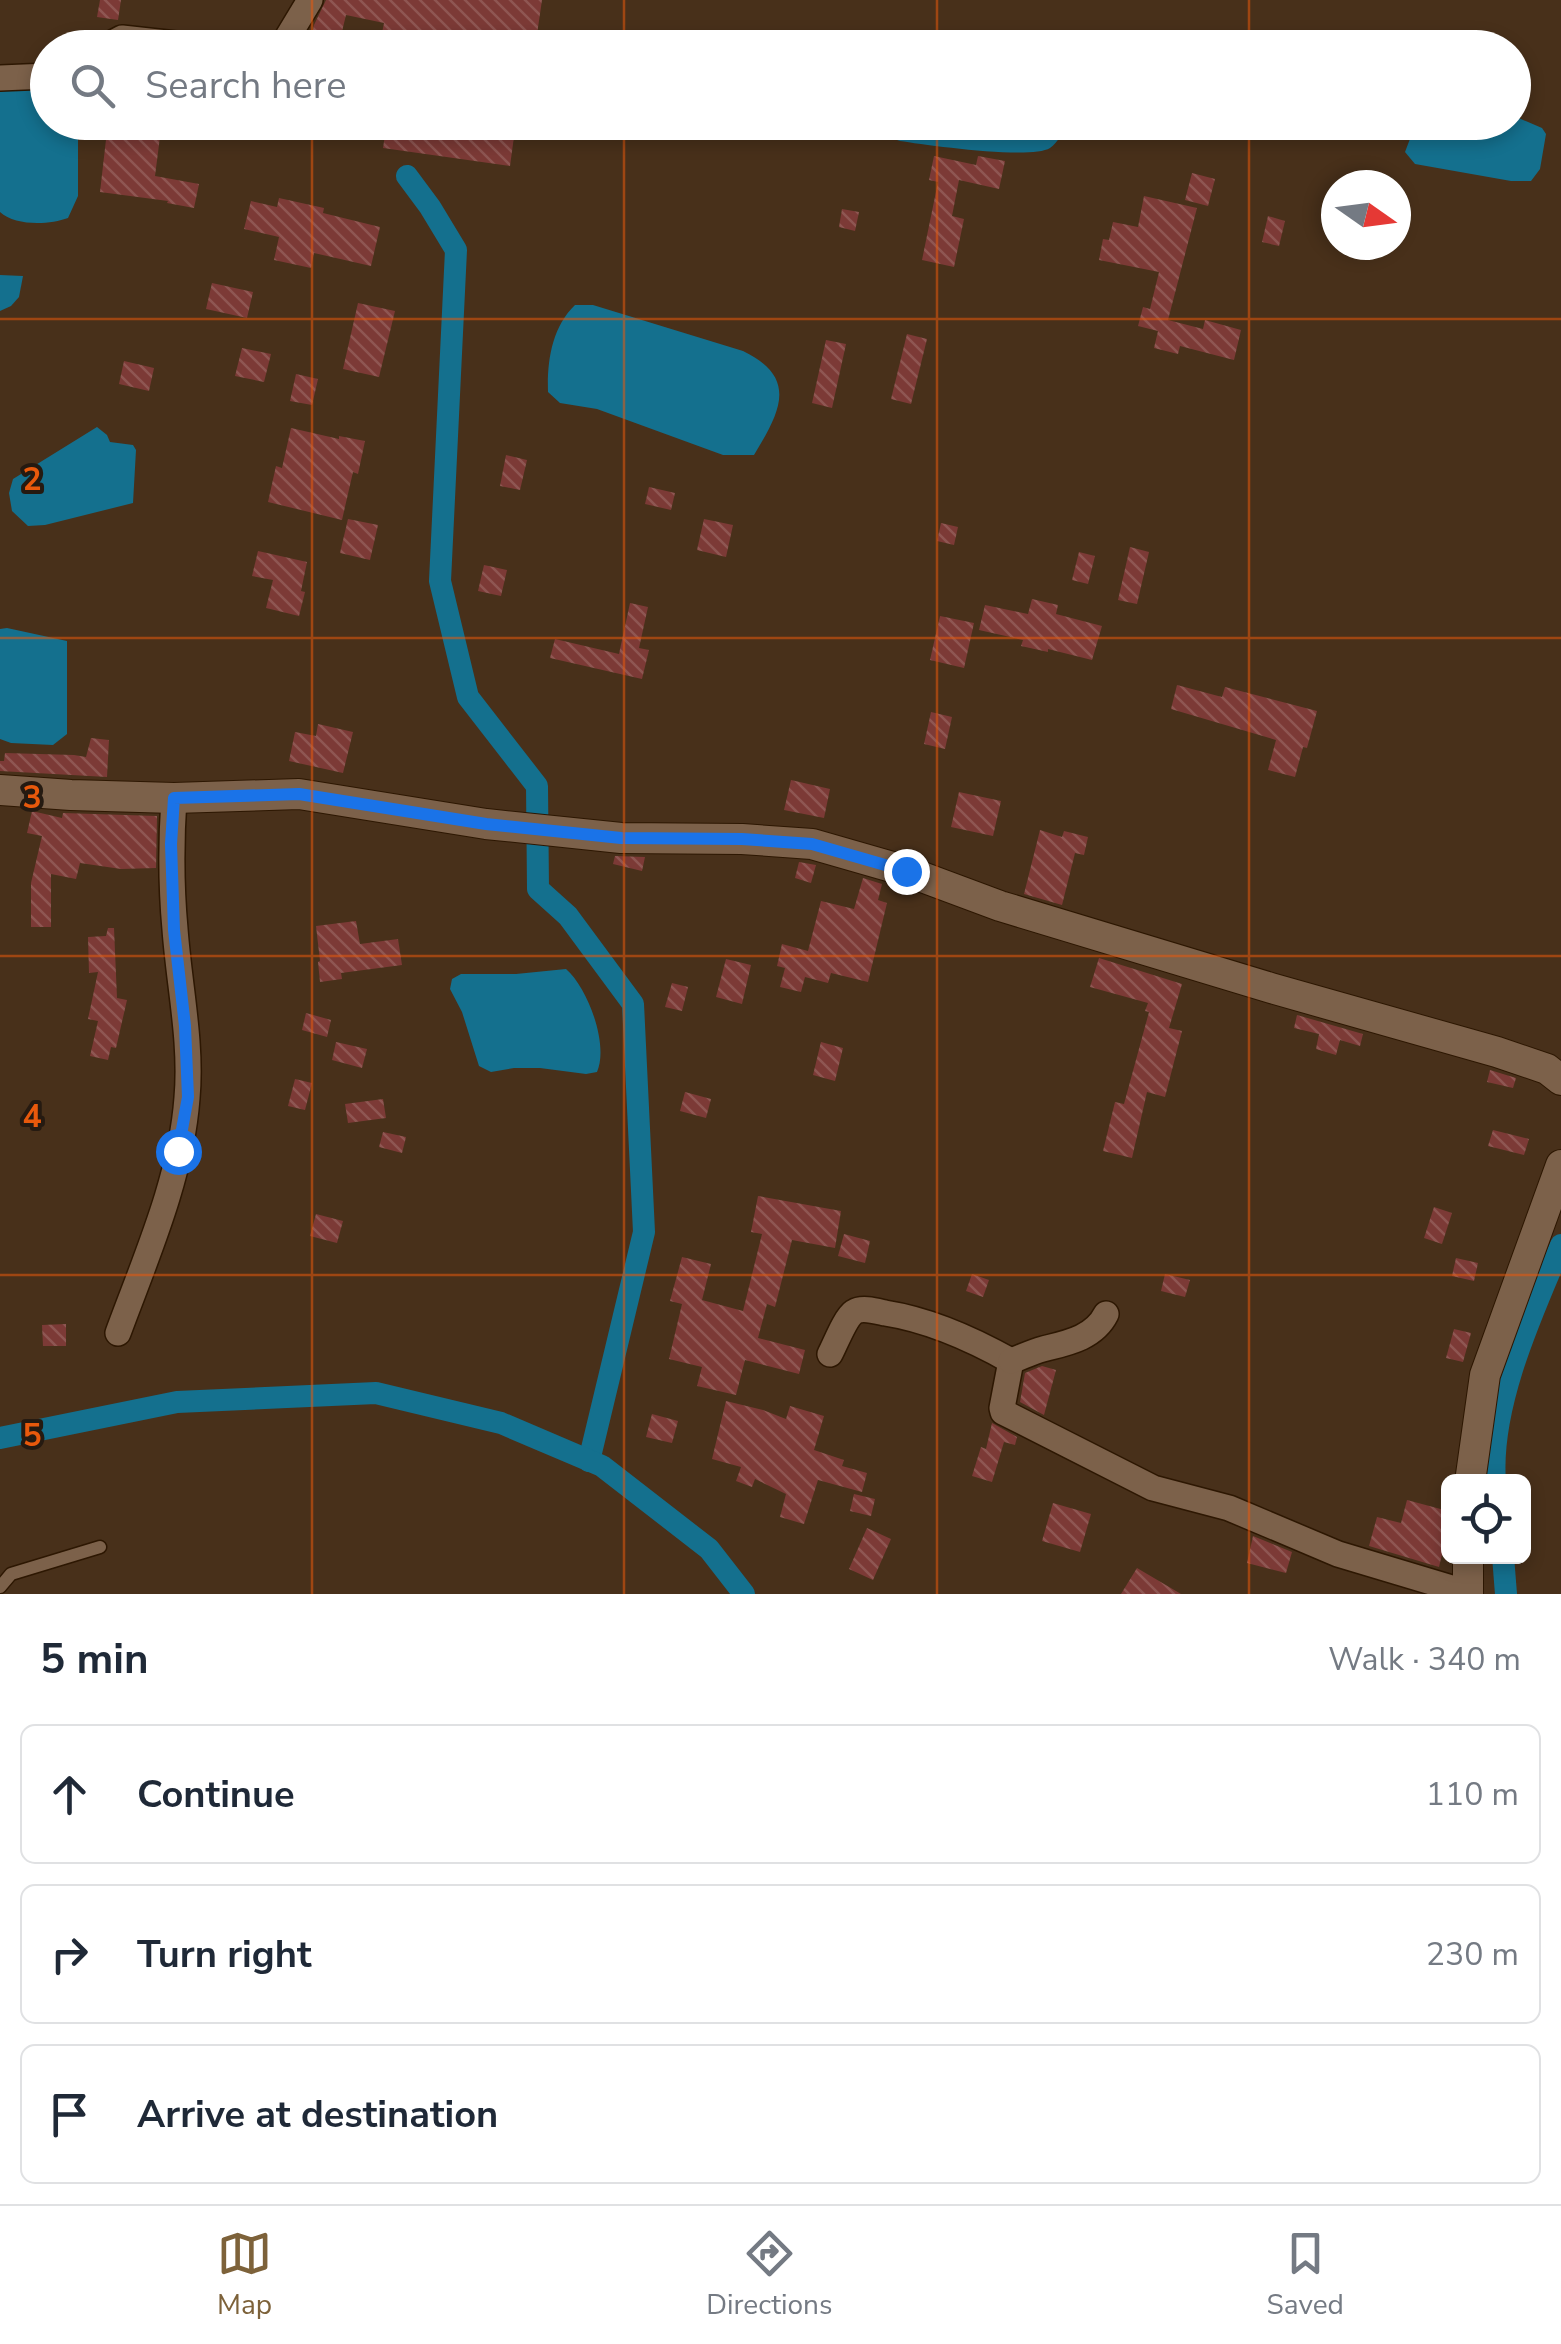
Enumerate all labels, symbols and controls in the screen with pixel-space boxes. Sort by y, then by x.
search box [30,30,1531,140]
icon: search [65,58,120,113]
text: Search here [145,60,346,111]
north arrow [1321,170,1411,260]
text: 2 [22,458,42,501]
text: 3 [22,776,42,819]
route end [884,849,930,895]
text: 4 [22,1095,42,1138]
route start [156,1129,202,1175]
text: 5 [22,1414,42,1457]
map controls [1441,1474,1531,1564]
button: locate [1441,1474,1531,1564]
text: 5 min [40,1631,149,1688]
text: Walk · 340 m [1328,1638,1521,1681]
icon: ahead [42,1767,97,1822]
text: Continue [137,1769,295,1820]
text: 110 m [1426,1773,1519,1816]
icon: right [42,1927,97,1982]
text: Turn right [137,1929,312,1980]
text: 230 m [1426,1933,1519,1976]
icon: arrive [42,2087,97,2142]
text: Arrive at destination [137,2089,498,2140]
tab: Map [217,2226,272,2324]
tab: Directions [706,2226,832,2324]
tab: Saved [1267,2226,1344,2324]

